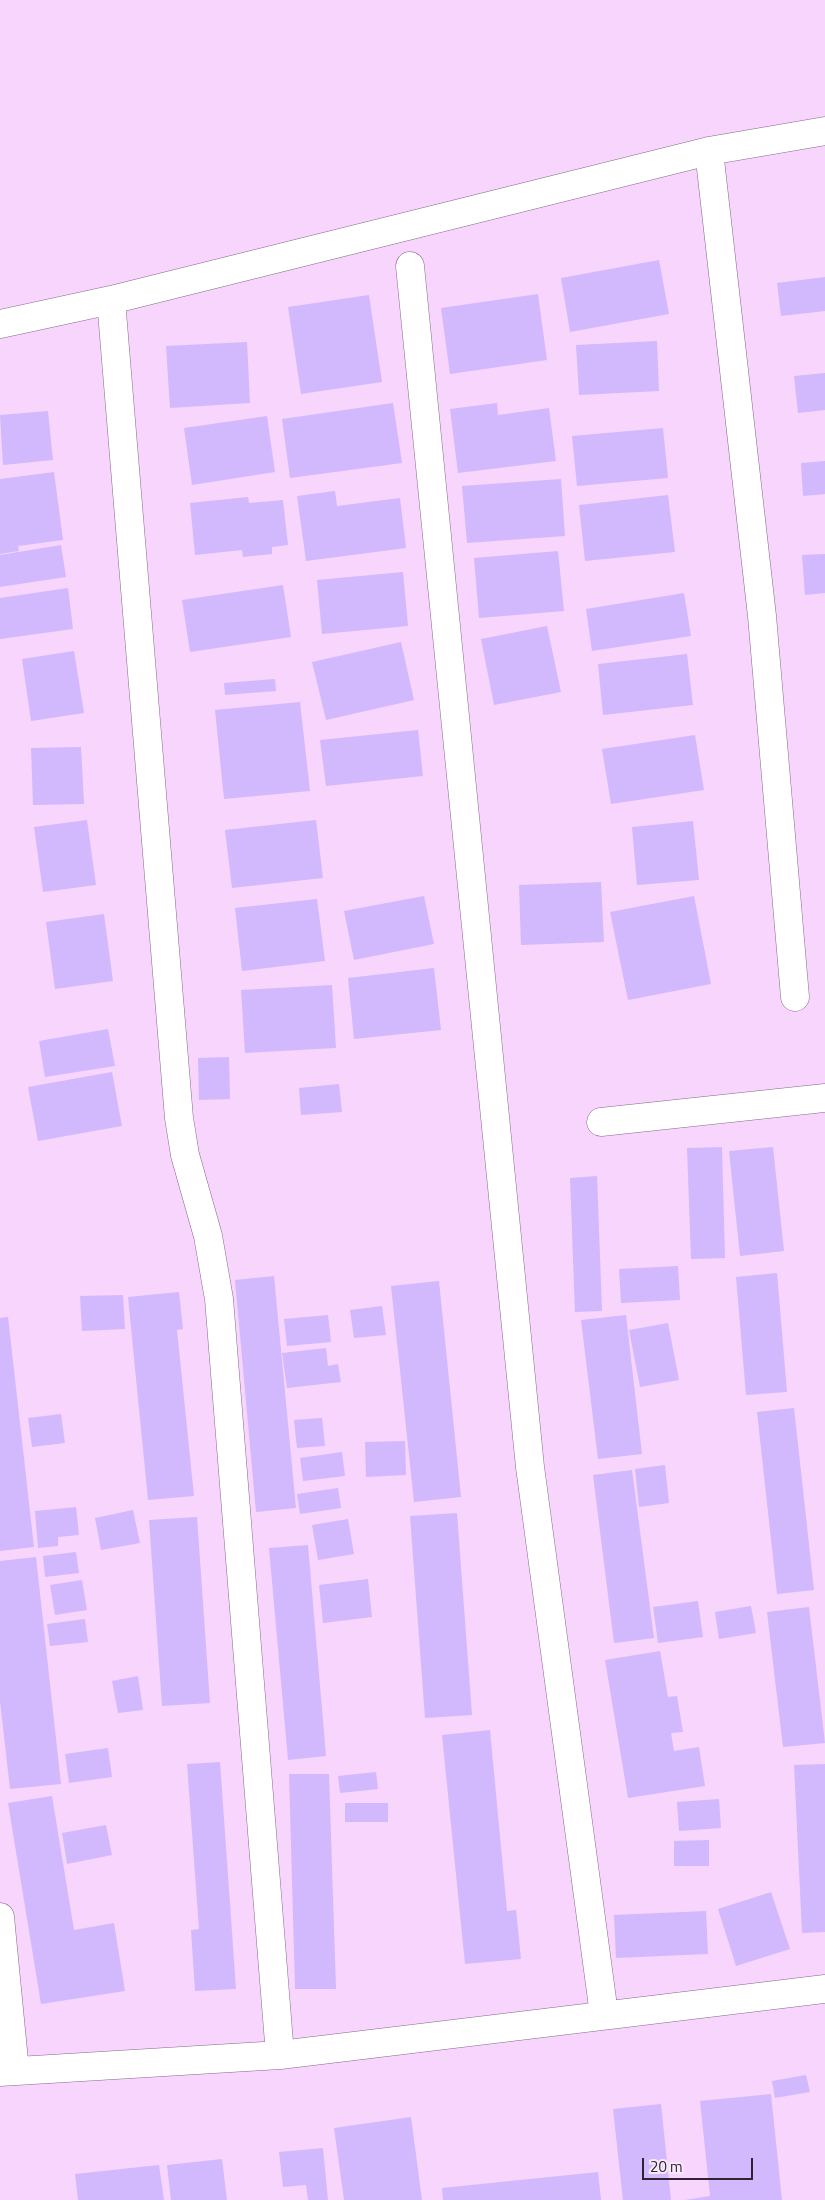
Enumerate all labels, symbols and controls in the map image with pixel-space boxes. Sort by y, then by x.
scale bar [645,2148,756,2180]
text: 20 m [650,2155,683,2178]

